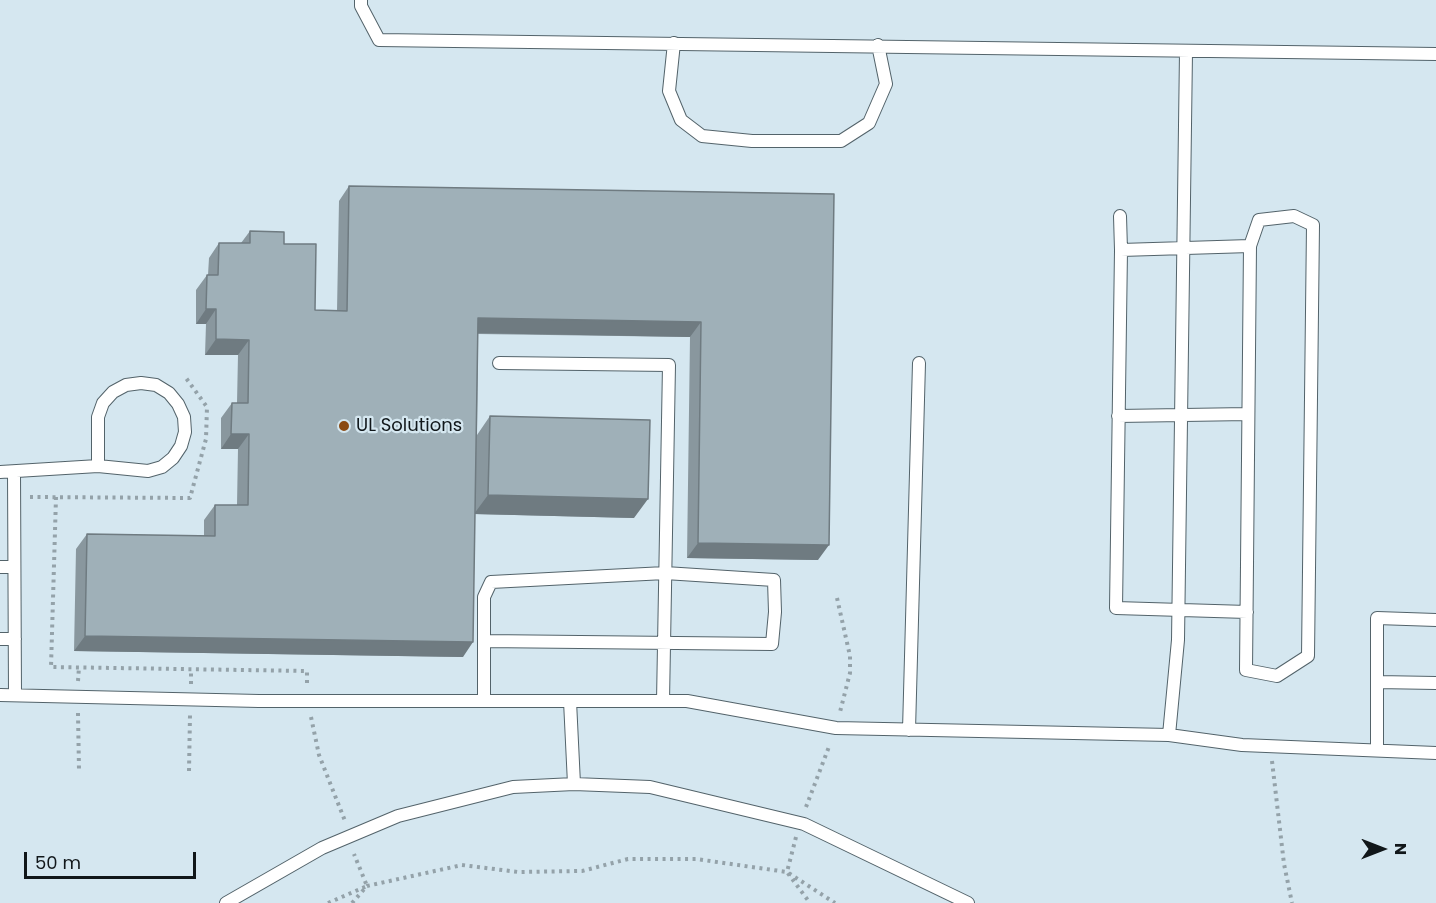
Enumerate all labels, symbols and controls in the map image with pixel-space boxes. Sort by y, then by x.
place label: UL Solutions [356,415,462,437]
marker: UL Solutions [337,419,351,433]
north arrow [1352,819,1412,879]
scale bar [27,840,200,878]
text: N [1389,843,1412,855]
text: 50 m [35,850,81,875]

